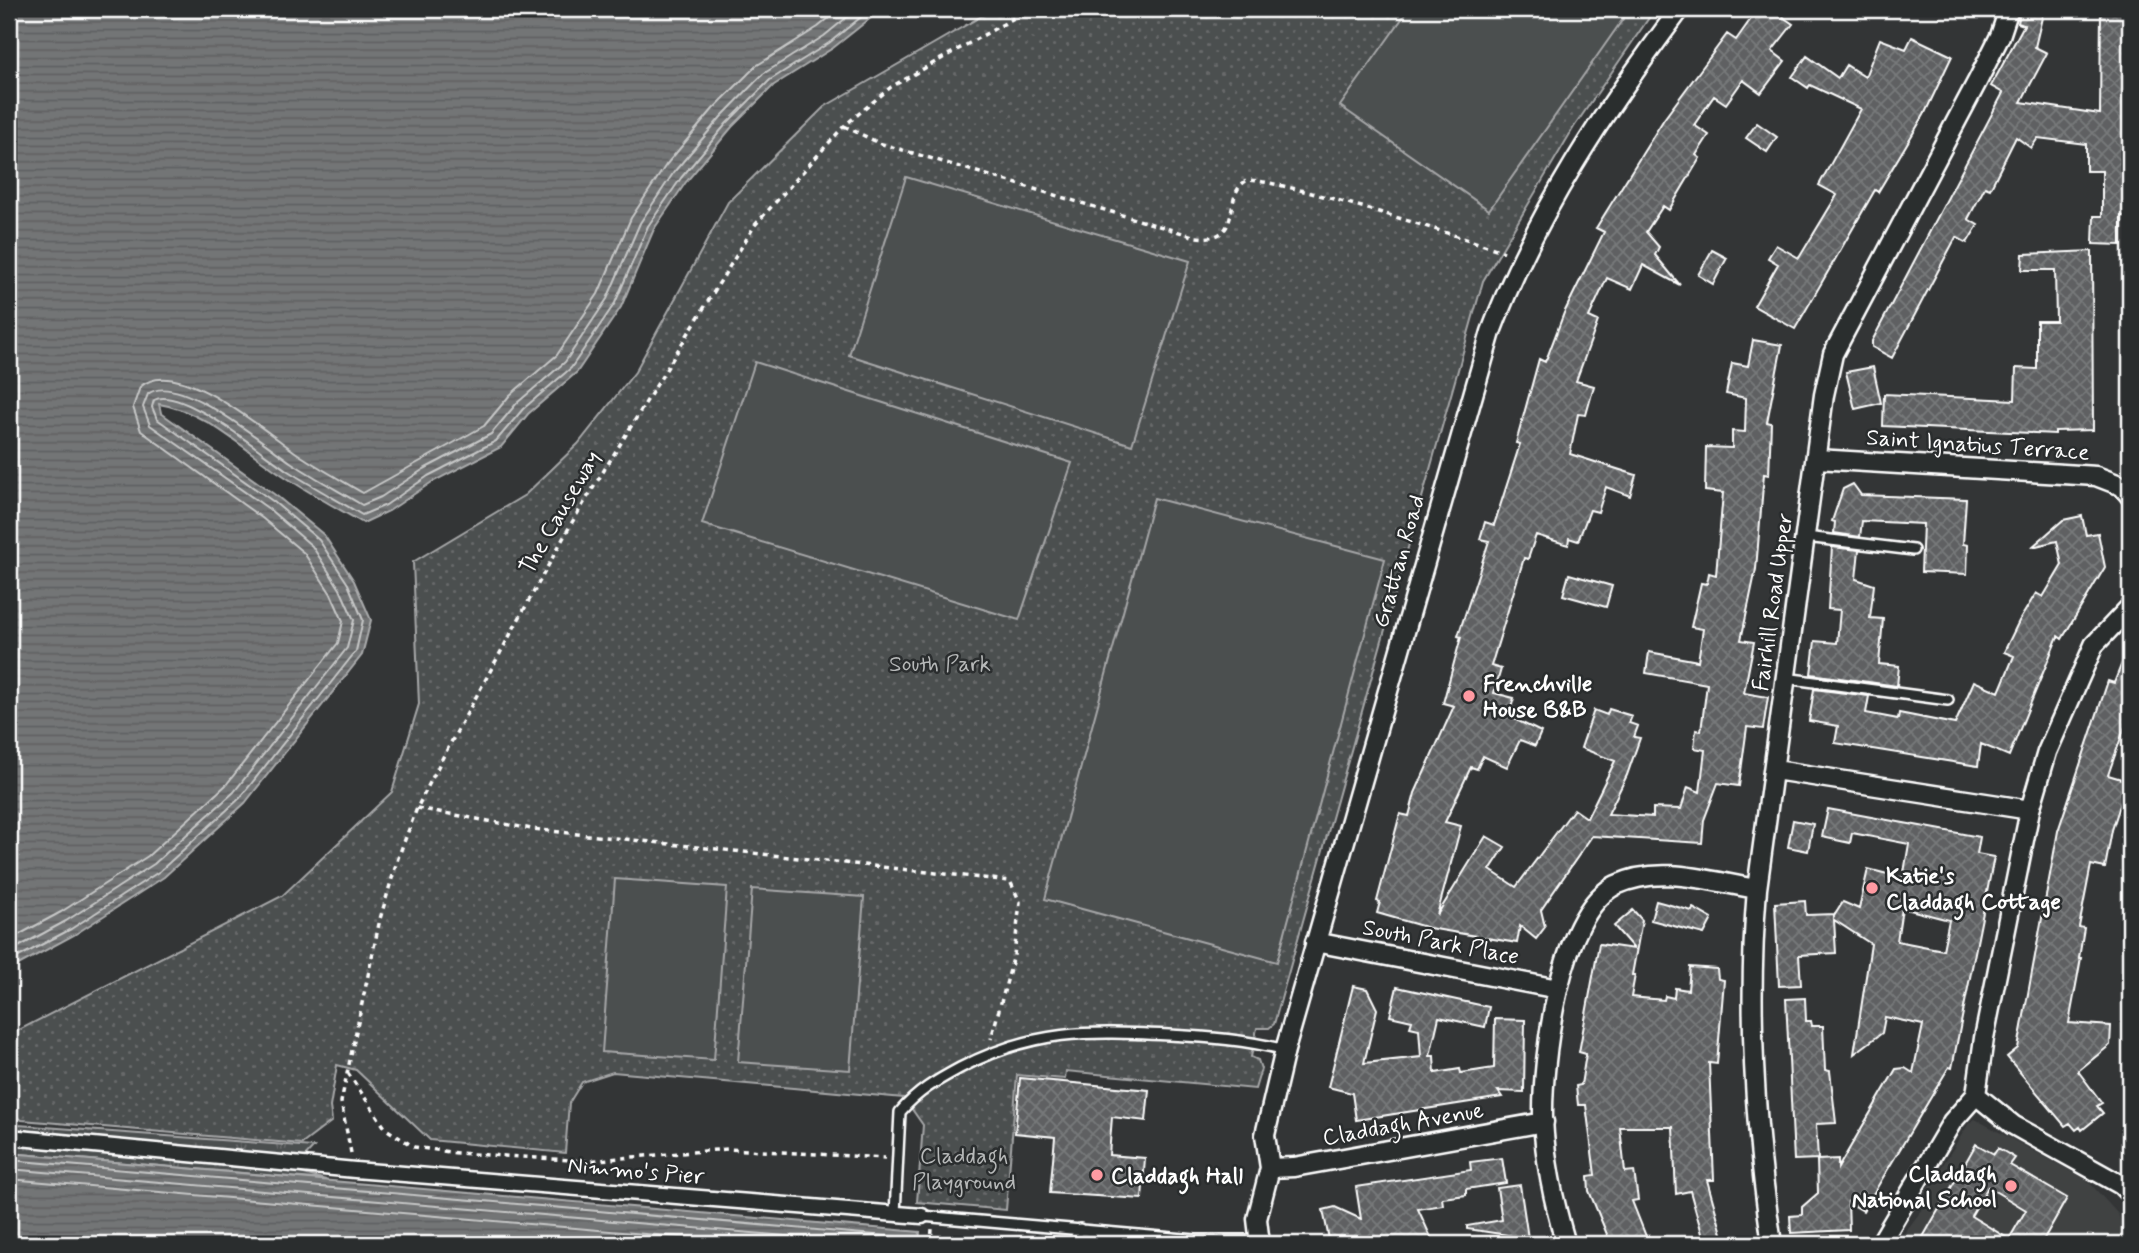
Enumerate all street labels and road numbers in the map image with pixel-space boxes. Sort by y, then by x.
street label: Saint Ignatius Terrace [1865,423,2091,469]
street label: The Causeway [513,446,608,580]
street label: Grattan Road [1367,492,1433,631]
street label: Fairhill Road Upper [1747,511,1801,693]
street label: South Park Place [1360,913,1521,973]
street label: Claddagh Avenue [1320,1096,1487,1156]
street label: Nimmo's Pier [566,1151,706,1193]

